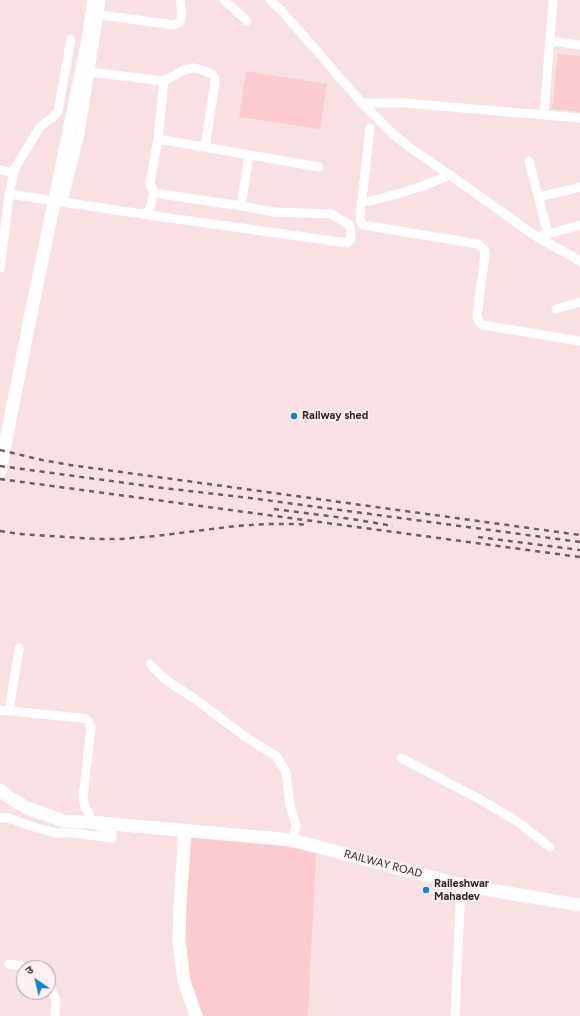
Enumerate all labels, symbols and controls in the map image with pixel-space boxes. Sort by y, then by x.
place label: Railway shed [302,409,368,423]
marker: Railway shed [289,411,299,421]
street label: RAILWAY ROAD [342,847,424,881]
place label: Raileshwar Mahadev [434,877,489,903]
marker: Raileshwar Mahadev [421,885,431,895]
north arrow [16,960,56,1000]
text: उ [23,963,36,978]

